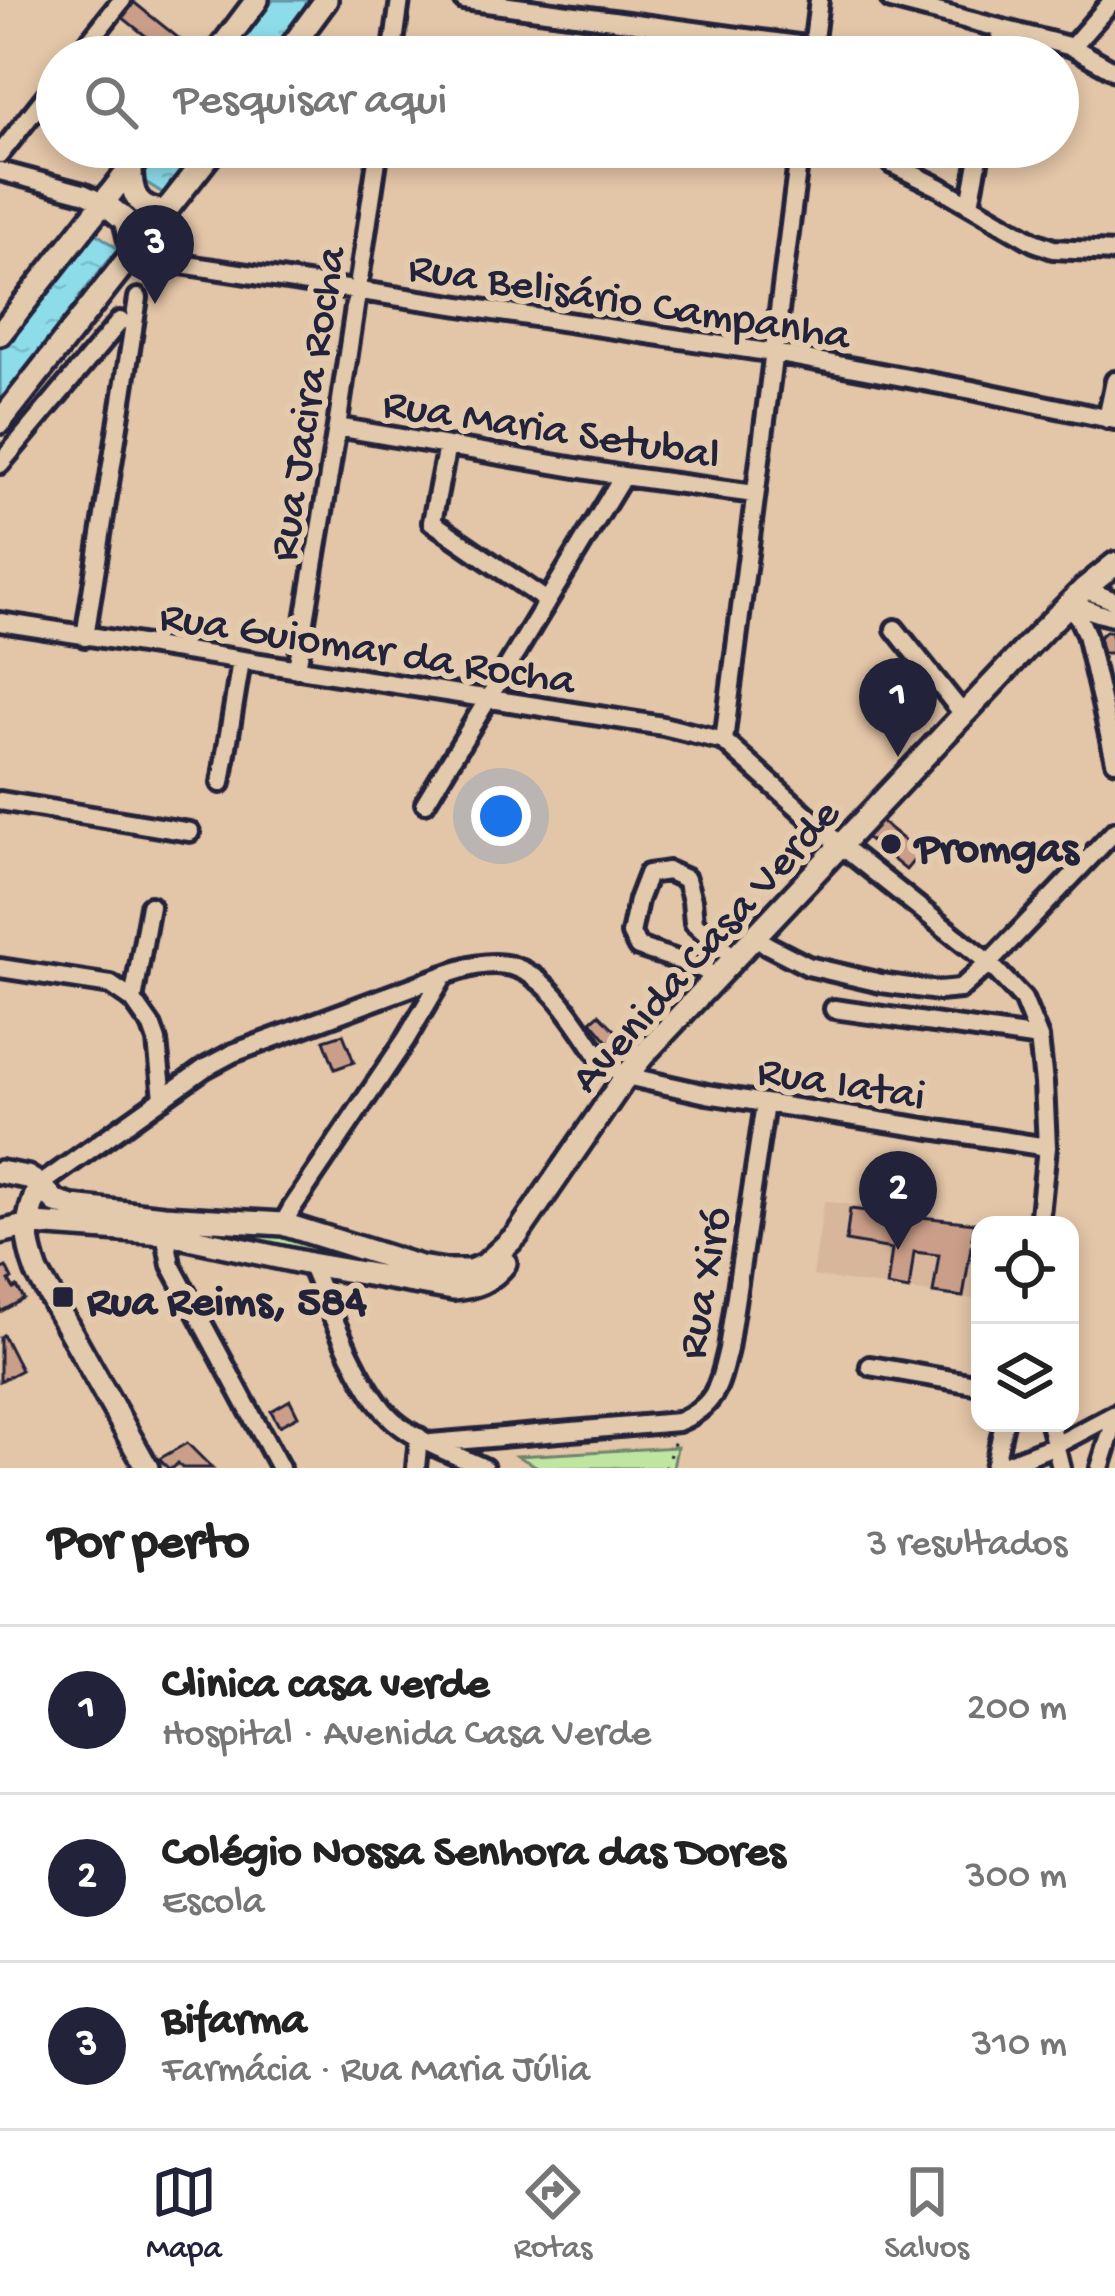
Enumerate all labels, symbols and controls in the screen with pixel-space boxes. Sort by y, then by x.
search box [36,36,1079,168]
icon: search [78,69,144,135]
text: Pesquisar aqui [174,76,447,129]
pin: 3 [116,205,194,304]
street label: Rua Jacira Rocha [259,241,362,565]
street label: Rua Belisário Campanha [404,243,855,366]
street label: Rua Maria Setubal [379,380,723,485]
street label: Rua Guiomar da Rocha [155,592,580,711]
pin: 1 [859,658,937,757]
your location [471,786,531,846]
street label: Avenida Casa Verde [561,789,854,1106]
place label: Promgas [913,825,1081,878]
marker: Promgas [878,831,904,857]
street label: Rua Iatai [753,1047,929,1126]
pin: 2 [859,1151,937,1250]
street label: Rua Xiró [668,1203,747,1363]
map controls [971,1216,1079,1432]
button: locate [971,1216,1079,1324]
place label: Rua Reims, 584 [87,1278,368,1331]
marker: Rua Reims, 584 [50,1284,76,1310]
button: layers [971,1324,1079,1432]
text: Por perto [48,1516,250,1576]
text: 3 resultados [867,1523,1067,1569]
text: Clinica casa verde [162,1660,489,1713]
text: 1 [79,1687,95,1733]
text: 200 m [967,1687,1067,1733]
text: Hospital · Avenida Casa Verde [162,1713,651,1759]
text: Colégio Nossa Senhora das Dores [162,1828,785,1881]
text: 2 [77,1855,97,1901]
text: 300 m [966,1855,1067,1901]
text: Escola [162,1881,264,1927]
text: Bifarma [162,1996,306,2049]
text: 3 [77,2023,97,2069]
text: 310 m [972,2023,1067,2069]
text: Farmácia · Rua Maria Júlia [162,2049,590,2095]
tab: Mapa [146,2159,222,2269]
tab: Rotas [514,2159,592,2269]
tab: Salvos [884,2159,969,2269]

